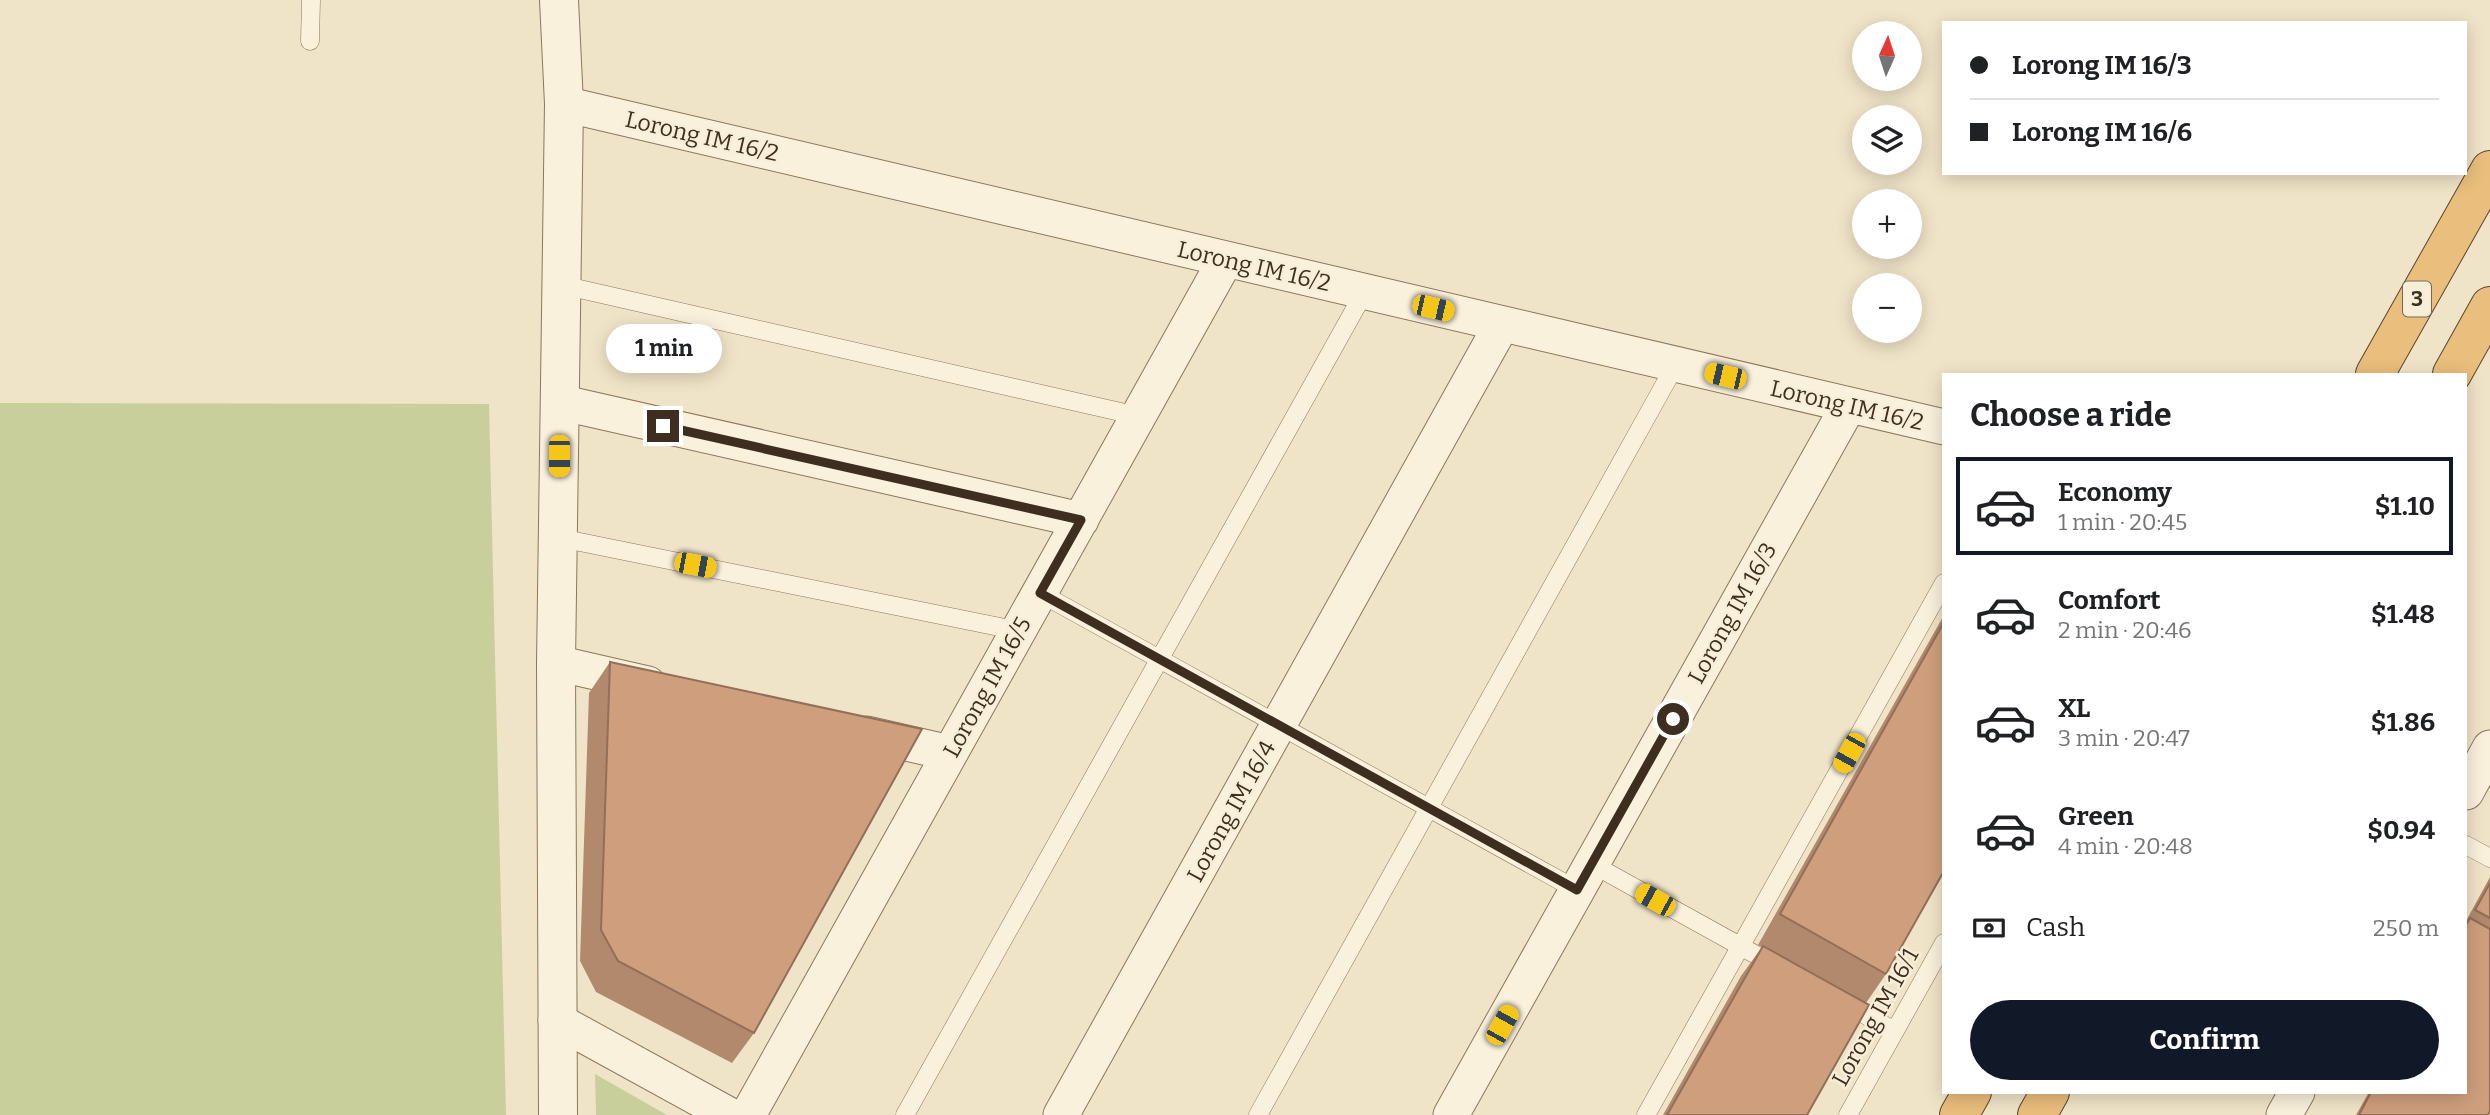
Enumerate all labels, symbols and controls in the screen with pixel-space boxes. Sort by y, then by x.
north arrow [1852,21,1922,91]
map controls [1852,21,1922,343]
text: Lorong IM 16/3 [2012,50,2192,81]
street label: Lorong IM 16/2 [623,105,781,167]
button: layers [1852,105,1922,175]
text: Lorong IM 16/6 [2012,117,2192,148]
button: + [1852,189,1922,259]
street label: Lorong IM 16/2 [1175,235,1333,297]
button: − [1852,273,1922,343]
road number: 3 [2403,282,2431,316]
car [1411,293,1456,323]
callout: 1 min [605,324,721,374]
text: 1 min [635,334,693,362]
car [1703,361,1748,391]
street label: Lorong IM 16/2 [1768,374,1926,436]
text: Choose a ride [1970,396,2171,434]
route end [647,410,679,442]
car [549,435,570,477]
icon: car [1974,475,2037,538]
text: Economy [2058,477,2172,508]
text: $1.10 [2375,491,2435,522]
text: 1 min · 20:45 [2058,508,2187,536]
street label: Lorong IM 16/3 [1682,538,1782,688]
car [673,551,718,579]
icon: car [1974,583,2037,646]
text: Comfort [2058,585,2161,616]
text: $1.48 [2371,599,2435,630]
street label: Lorong IM 16/5 [937,612,1037,762]
text: 2 min · 20:46 [2058,616,2192,644]
icon: car [1974,691,2037,754]
text: XL [2058,693,2090,724]
route start [1657,703,1689,735]
text: $1.86 [2371,707,2435,738]
text: 3 min · 20:47 [2058,724,2190,752]
car [1830,730,1869,776]
street label: Lorong IM 16/4 [1181,735,1282,887]
icon: car [1974,799,2037,862]
text: Green [2058,801,2134,832]
text: $0.94 [2367,815,2435,846]
text: 4 min · 20:48 [2058,832,2193,860]
car [1632,881,1679,919]
icon: cash [1970,909,2008,947]
text: Cash [2026,912,2085,943]
text: 250 m [2373,914,2439,942]
street label: Lorong IM 16/1 [1826,943,1925,1091]
button: Confirm [1970,1000,2439,1080]
car [1483,1002,1522,1048]

